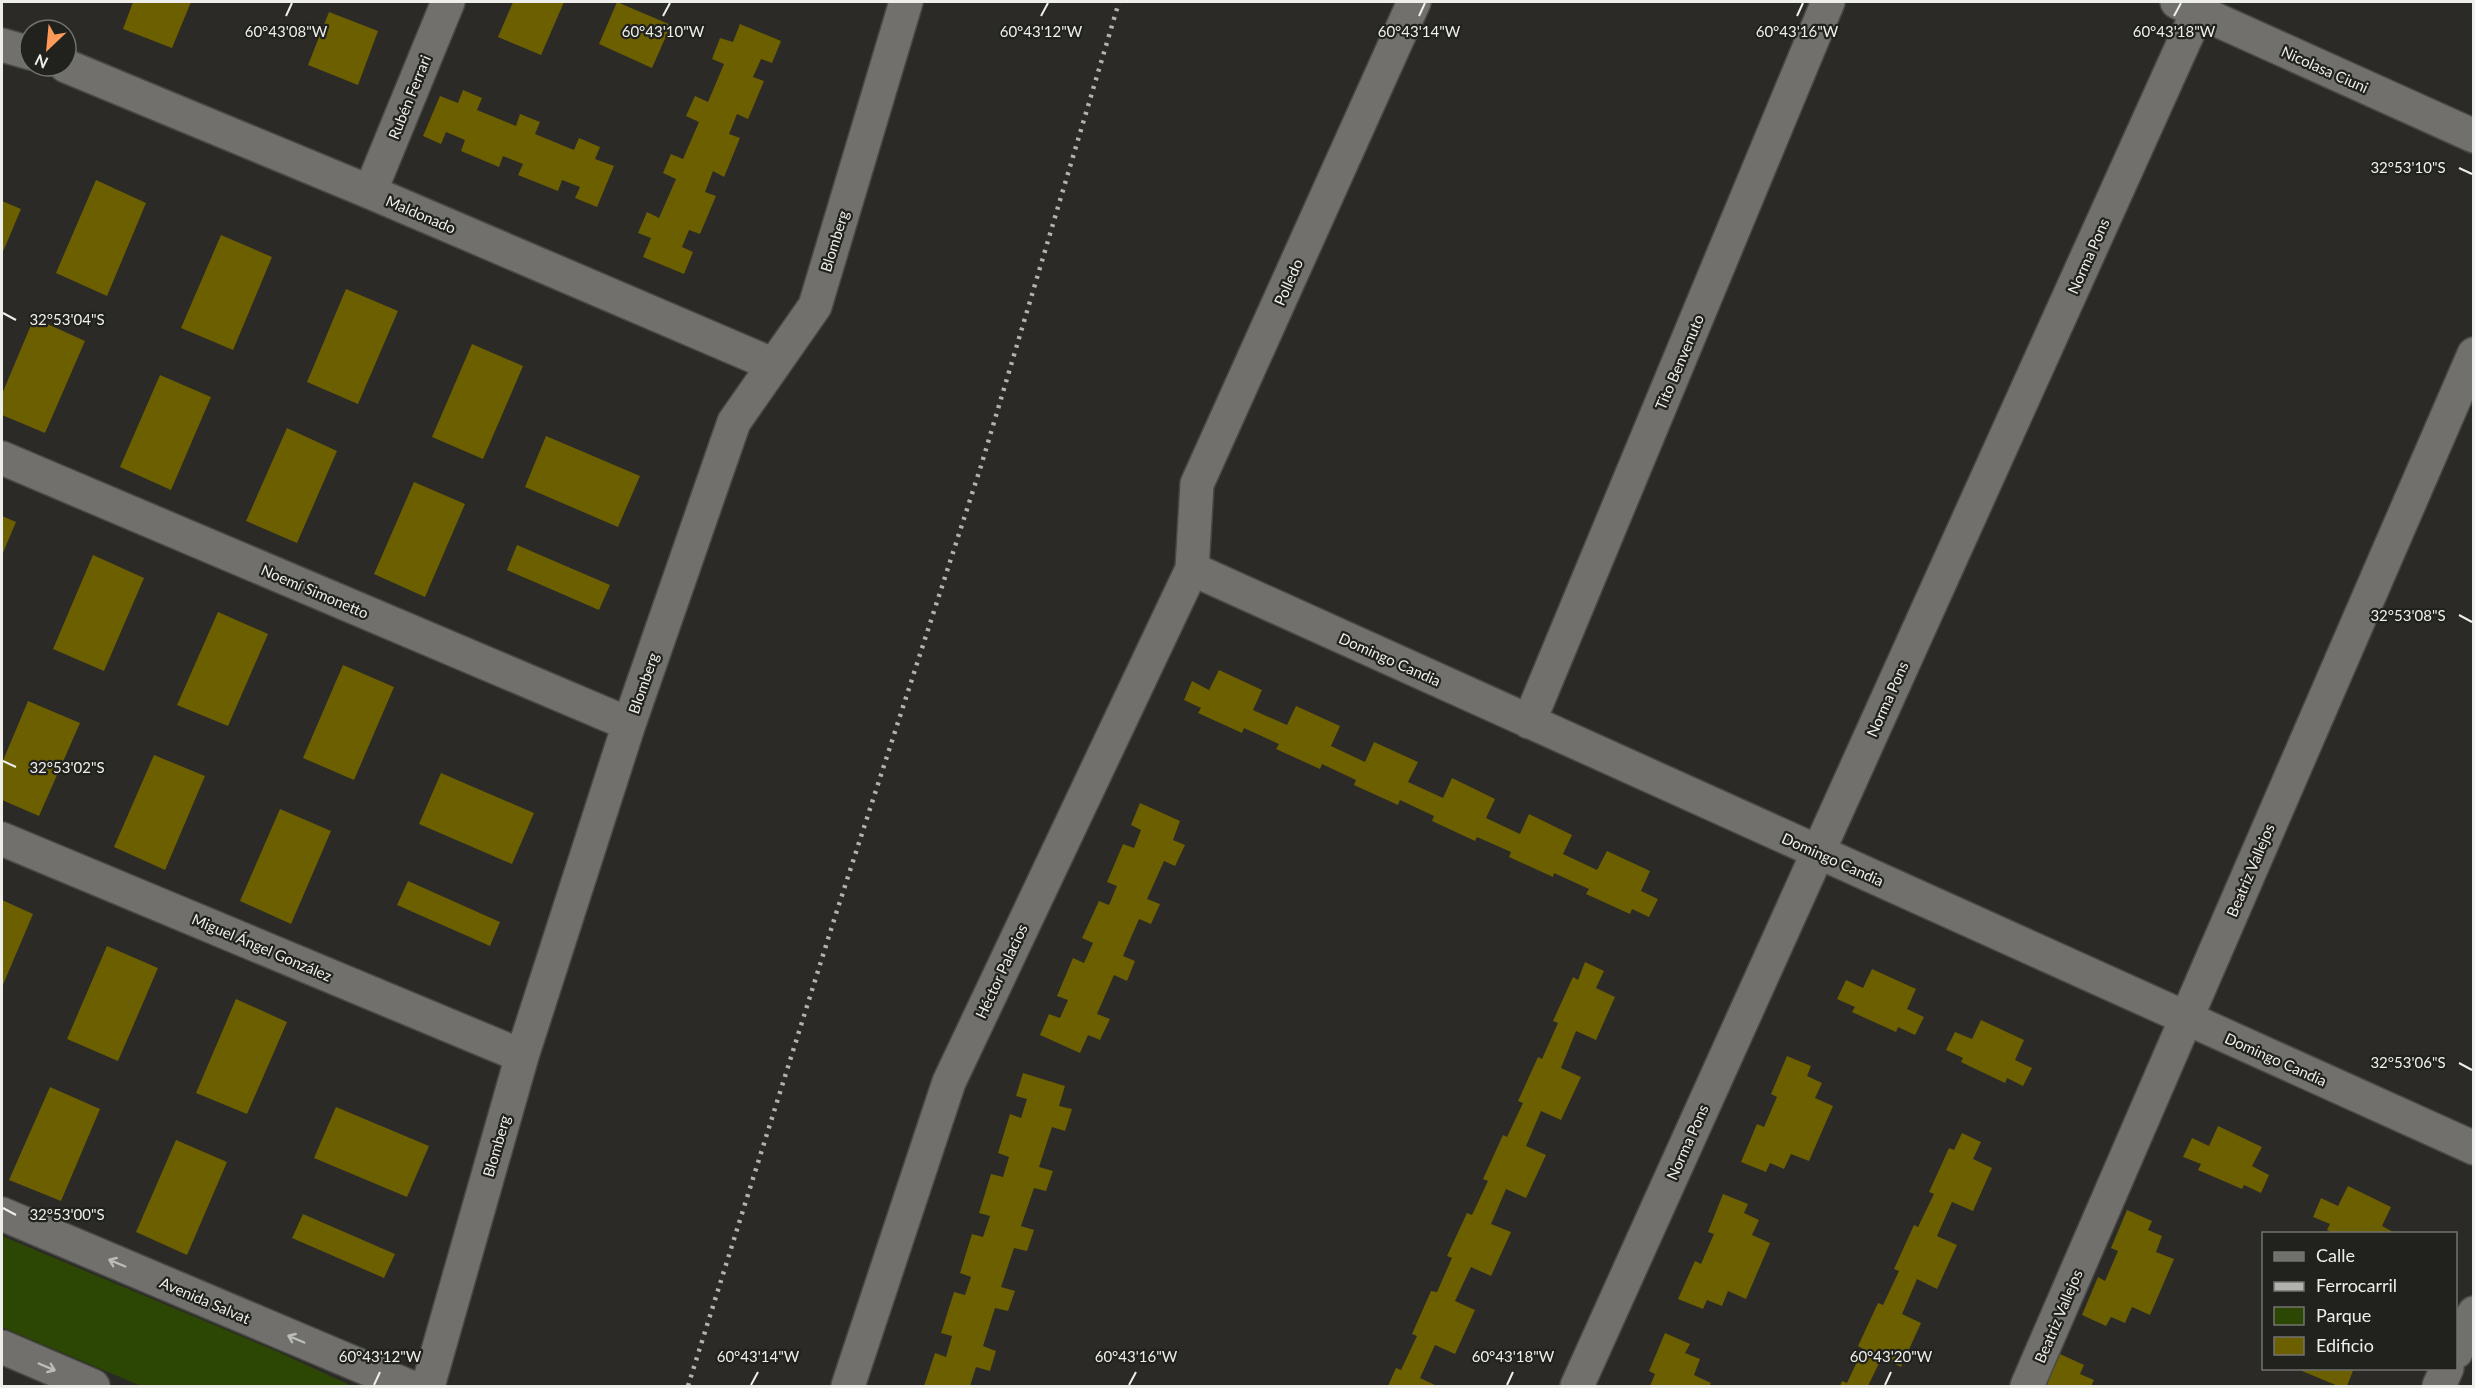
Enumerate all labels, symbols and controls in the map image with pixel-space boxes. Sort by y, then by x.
north arrow [18,18,78,78]
text: 60°43'08"W [245,22,328,40]
text: 60°43'10"W [622,22,705,40]
text: 60°43'12"W [1000,22,1083,40]
text: 60°43'14"W [1378,22,1461,40]
text: 60°43'16"W [1756,22,1839,40]
text: 60°43'18"W [2133,22,2216,40]
street label: Nicolasa Ciuni [2279,42,2371,96]
text: N [32,51,51,73]
street label: Rubén Ferrari [384,52,434,142]
text: 32°53'10"S [2370,158,2446,176]
street label: Maldonado [383,191,459,237]
street label: Blomberg [816,208,852,274]
street label: Norma Pons [2063,215,2113,297]
street label: Polledo [1270,256,1306,308]
text: 32°53'04"S [29,310,105,328]
street label: Tito Benvenuto [1651,312,1707,412]
street label: Noemí Simonetto [259,560,371,622]
text: 32°53'08"S [2370,606,2446,624]
street label: Domingo Candia [1336,629,1444,689]
street label: Blomberg [624,650,662,716]
street label: Norma Pons [1862,658,1912,740]
text: 32°53'02"S [29,758,105,776]
street label: Beatriz Vallejos [2222,821,2278,919]
street label: Domingo Candia [1779,829,1887,889]
street label: Miguel Ángel González [189,909,335,985]
street label: Héctor Palacios [971,921,1031,1021]
street label: Domingo Candia [2222,1029,2330,1089]
text: 32°53'06"S [2370,1053,2446,1071]
street label: Norma Pons [1662,1101,1712,1183]
street label: Blomberg [479,1113,513,1179]
text: 32°53'00"S [29,1205,105,1223]
legend [2262,1232,2457,1370]
text: Calle [2316,1244,2355,1266]
one-way arrow [108,1257,127,1268]
street label: Beatriz Vallejos [2030,1267,2086,1365]
street label: Avenida Salvat [157,1273,253,1327]
text: Ferrocarril [2316,1274,2397,1296]
text: Parque [2316,1304,2371,1326]
one-way arrow [288,1333,306,1344]
text: Edificio [2316,1334,2374,1356]
text: 60°43'12"W [339,1347,422,1365]
text: 60°43'14"W [717,1347,800,1365]
text: 60°43'16"W [1095,1347,1178,1365]
text: 60°43'18"W [1472,1347,1555,1365]
text: 60°43'20"W [1850,1347,1933,1365]
one-way arrow [38,1362,56,1373]

